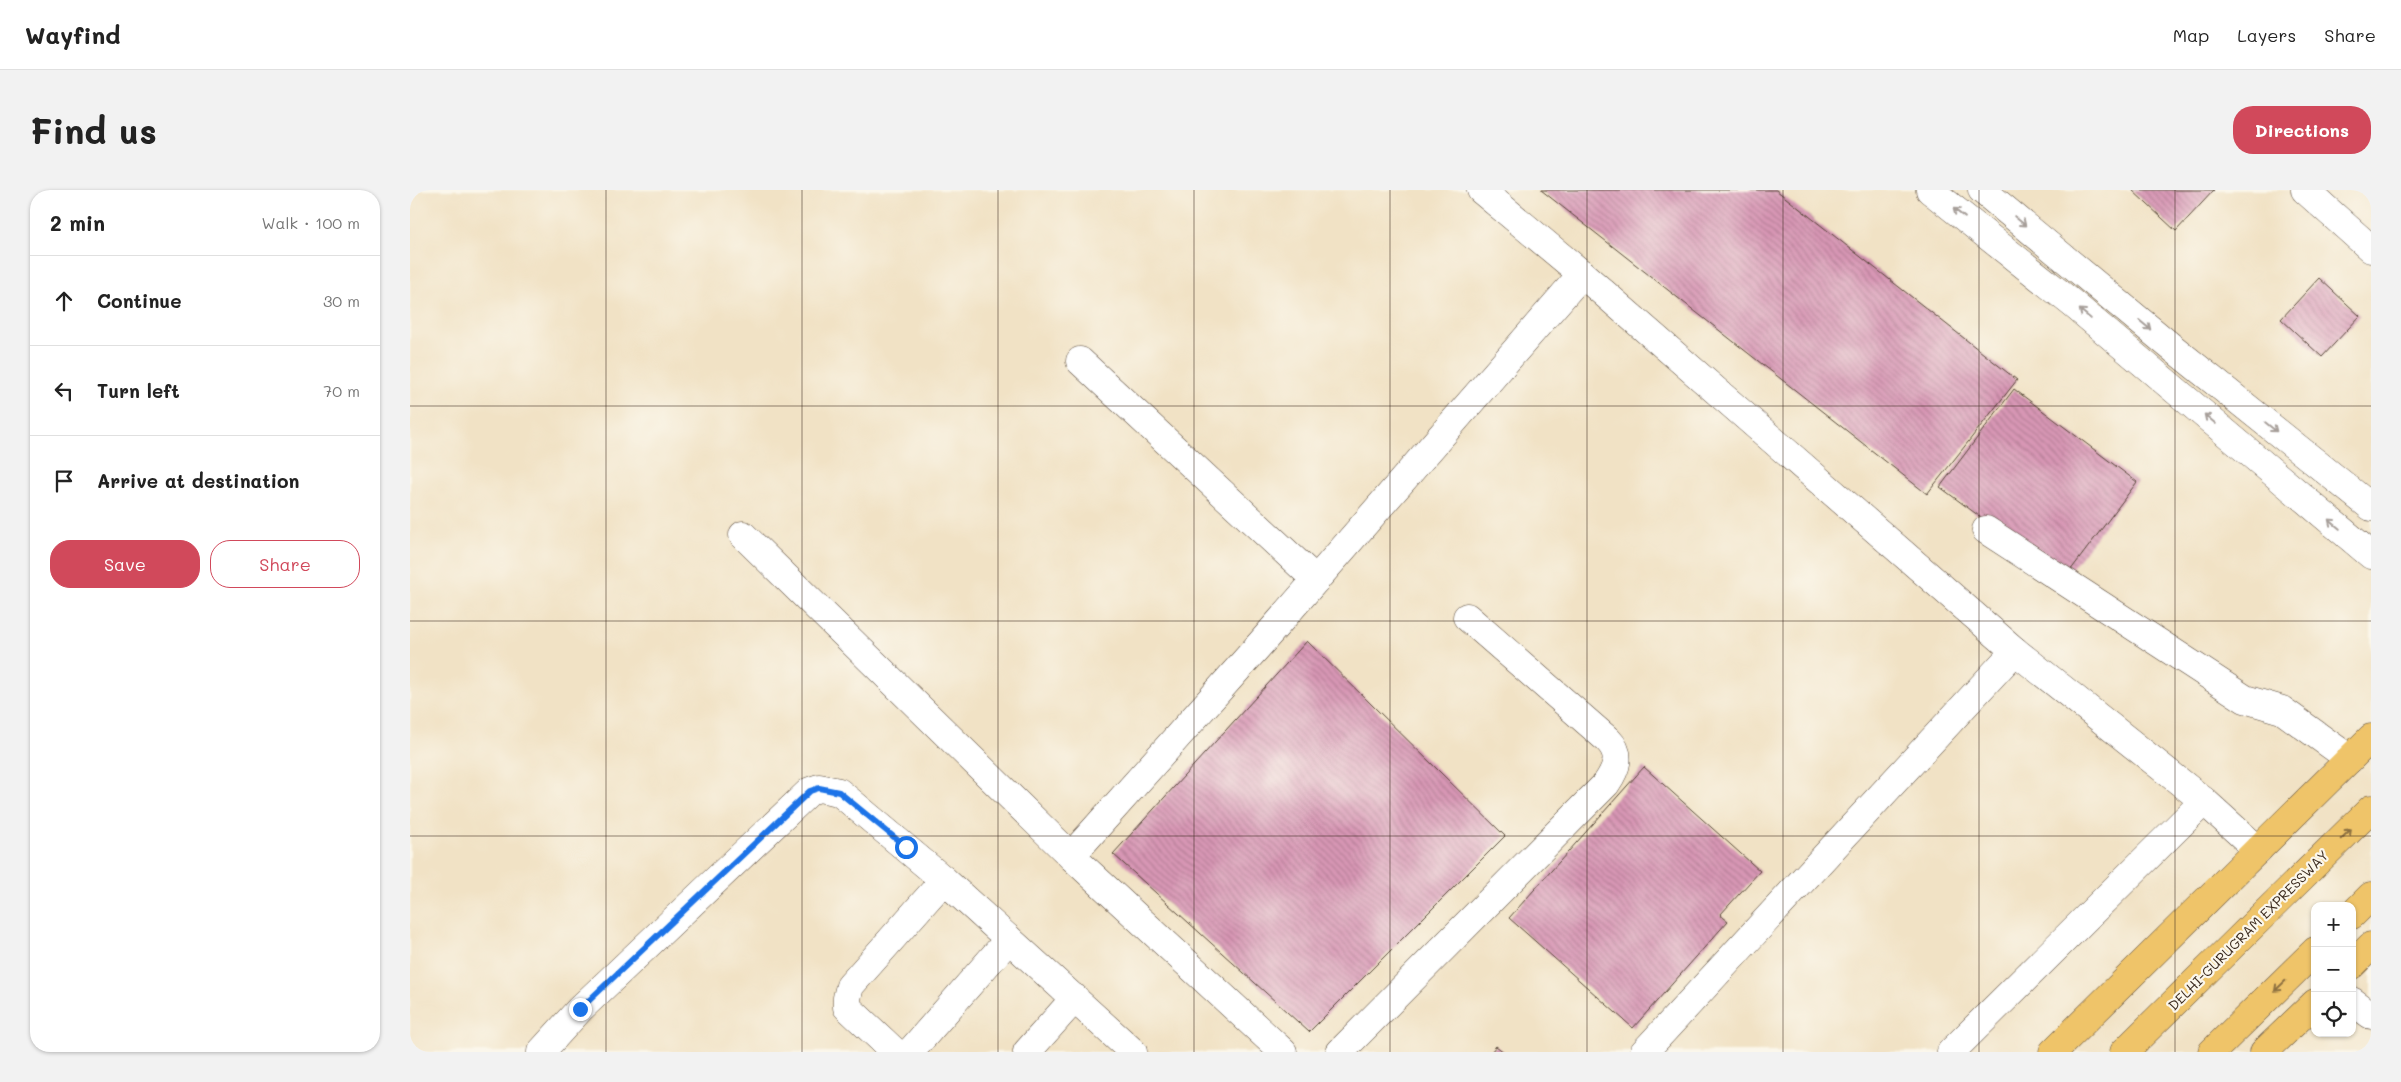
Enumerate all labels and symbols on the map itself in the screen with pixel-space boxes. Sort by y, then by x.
one-way arrow [1952,207,1965,218]
one-way arrow [2013,216,2026,227]
one-way arrow [2079,308,2092,320]
one-way arrow [2138,319,2151,330]
one-way arrow [2203,413,2216,425]
one-way arrow [2265,421,2278,432]
one-way arrow [2327,518,2340,530]
one-way arrow [2340,827,2352,840]
route start [895,836,918,859]
street label: DELHI-GURUGRAM EXPRESSWAY [2164,846,2332,1014]
one-way arrow [2274,979,2286,992]
route end [569,998,592,1021]

